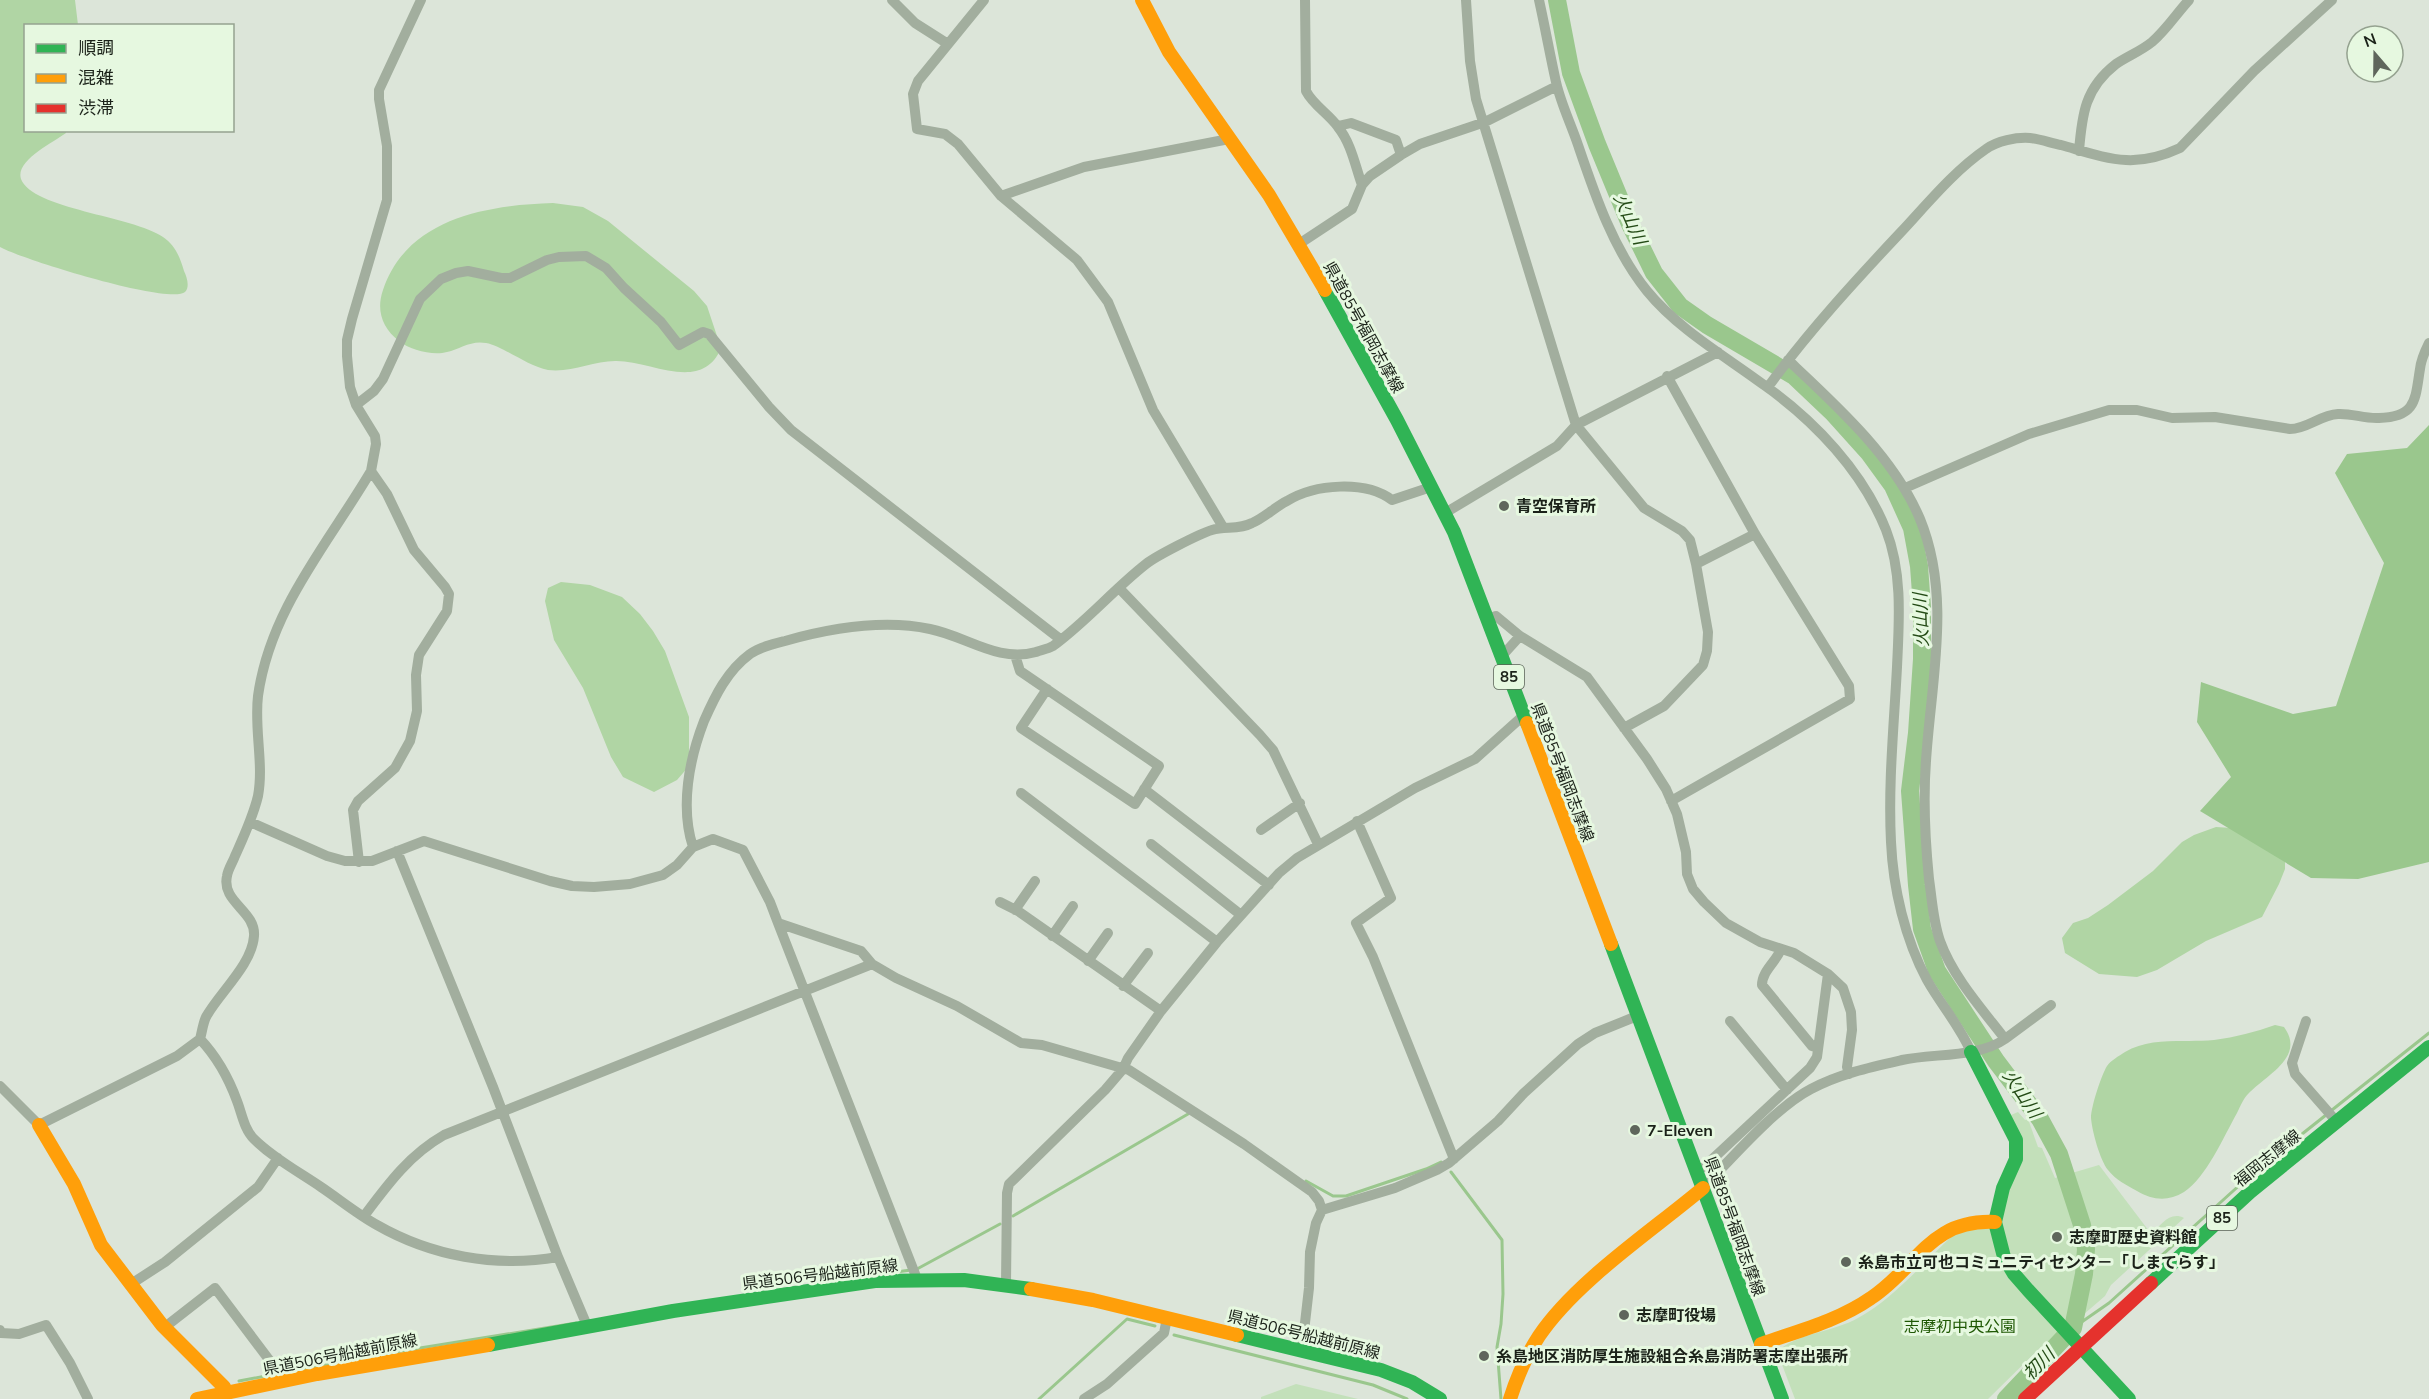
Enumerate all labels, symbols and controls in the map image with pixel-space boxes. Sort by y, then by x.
legend [24,24,234,132]
north arrow [2345,24,2405,84]
text: N [2361,28,2379,51]
text: 順調 [78,36,114,59]
text: 混雑 [78,66,114,89]
text: 渋滞 [78,96,114,119]
water label: 火山川 [1609,189,1653,250]
street label: 県道85号福岡志摩線 [1320,258,1408,396]
place label: 青空保育所 [1516,496,1596,516]
marker: 青空保育所 [1497,499,1511,513]
water label: 火山川 [1908,591,1933,647]
road number: 85 [1494,665,1524,689]
street label: 県道85号福岡志摩線 [1527,700,1599,844]
water label: 火山川 [1998,1065,2048,1124]
place label: 7-Eleven [1647,1120,1713,1140]
marker: 7-Eleven [1628,1123,1642,1137]
street label: 福岡志摩線 [2230,1125,2304,1191]
street label: 県道85号福岡志摩線 [1700,1153,1770,1299]
road number: 85 [2207,1206,2237,1230]
place label: 志摩町歴史資料館 [2069,1227,2197,1247]
marker: 志摩町歴史資料館 [2050,1230,2064,1244]
place label: 糸島市立可也コミュニティセンタ－「しまてらす」 [1858,1252,2225,1272]
street label: 県道506号船越前原線 [741,1255,899,1293]
marker: 糸島市立可也コミュニティセンタ－「しまてらす」 [1839,1255,1853,1269]
street label: 県道506号船越前原線 [1226,1305,1382,1363]
place label: 志摩町役場 [1636,1305,1716,1325]
marker: 志摩町役場 [1617,1308,1631,1322]
park label: 志摩初中央公園 [1904,1316,2016,1336]
street label: 県道506号船越前原線 [261,1329,419,1379]
water label: 初川 [2018,1341,2061,1385]
place label: 糸島地区消防厚生施設組合糸島消防署志摩出張所 [1496,1346,1848,1366]
marker: 糸島地区消防厚生施設組合糸島消防署志摩出張所 [1477,1349,1491,1363]

